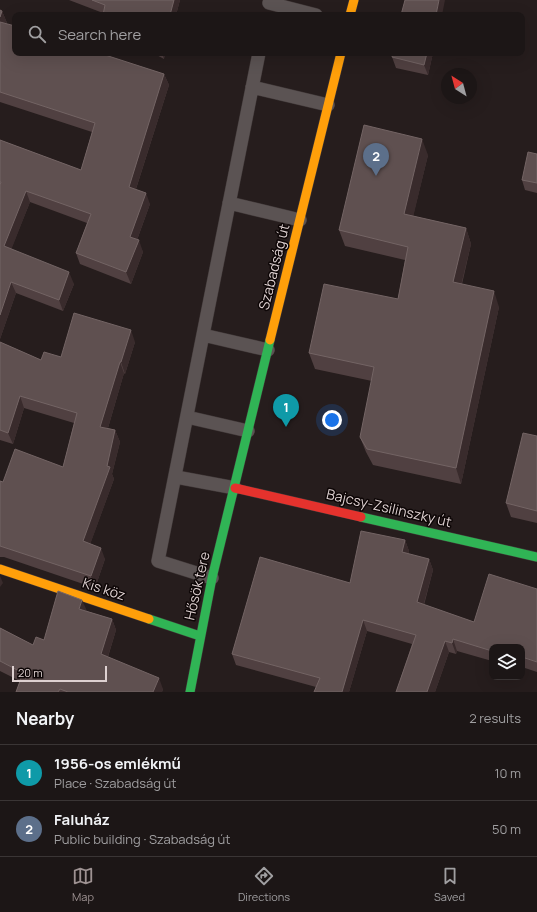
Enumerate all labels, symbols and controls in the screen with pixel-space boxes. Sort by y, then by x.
search box [12,12,525,56]
icon: search [26,23,48,45]
text: Search here [58,24,141,45]
north arrow [441,68,477,104]
pin: 2 [363,143,389,176]
street label: Szabadság út [254,222,293,312]
pin: 1 [273,394,299,427]
your location [322,410,342,430]
street label: Bajcsy-Zsilinszky út [325,484,454,531]
street label: Hősök tere [179,550,214,622]
street label: Kis köz [80,573,128,604]
map controls [489,644,525,680]
button: layers [489,644,525,680]
scale bar [12,664,107,683]
text: 20 m [18,665,43,680]
text: Nearby [16,707,74,730]
text: 2 results [469,709,521,727]
text: 1956-os emlékmű [54,753,181,774]
text: 1 [26,764,32,782]
text: 10 m [494,764,521,782]
text: Place · Szabadság út [54,774,176,792]
text: Faluház [54,809,110,830]
text: 2 [25,820,33,838]
text: 50 m [492,820,521,838]
text: Public building · Szabadság út [54,830,231,848]
tab: Map [72,865,94,904]
tab: Directions [238,865,290,904]
tab: Saved [434,865,465,904]

